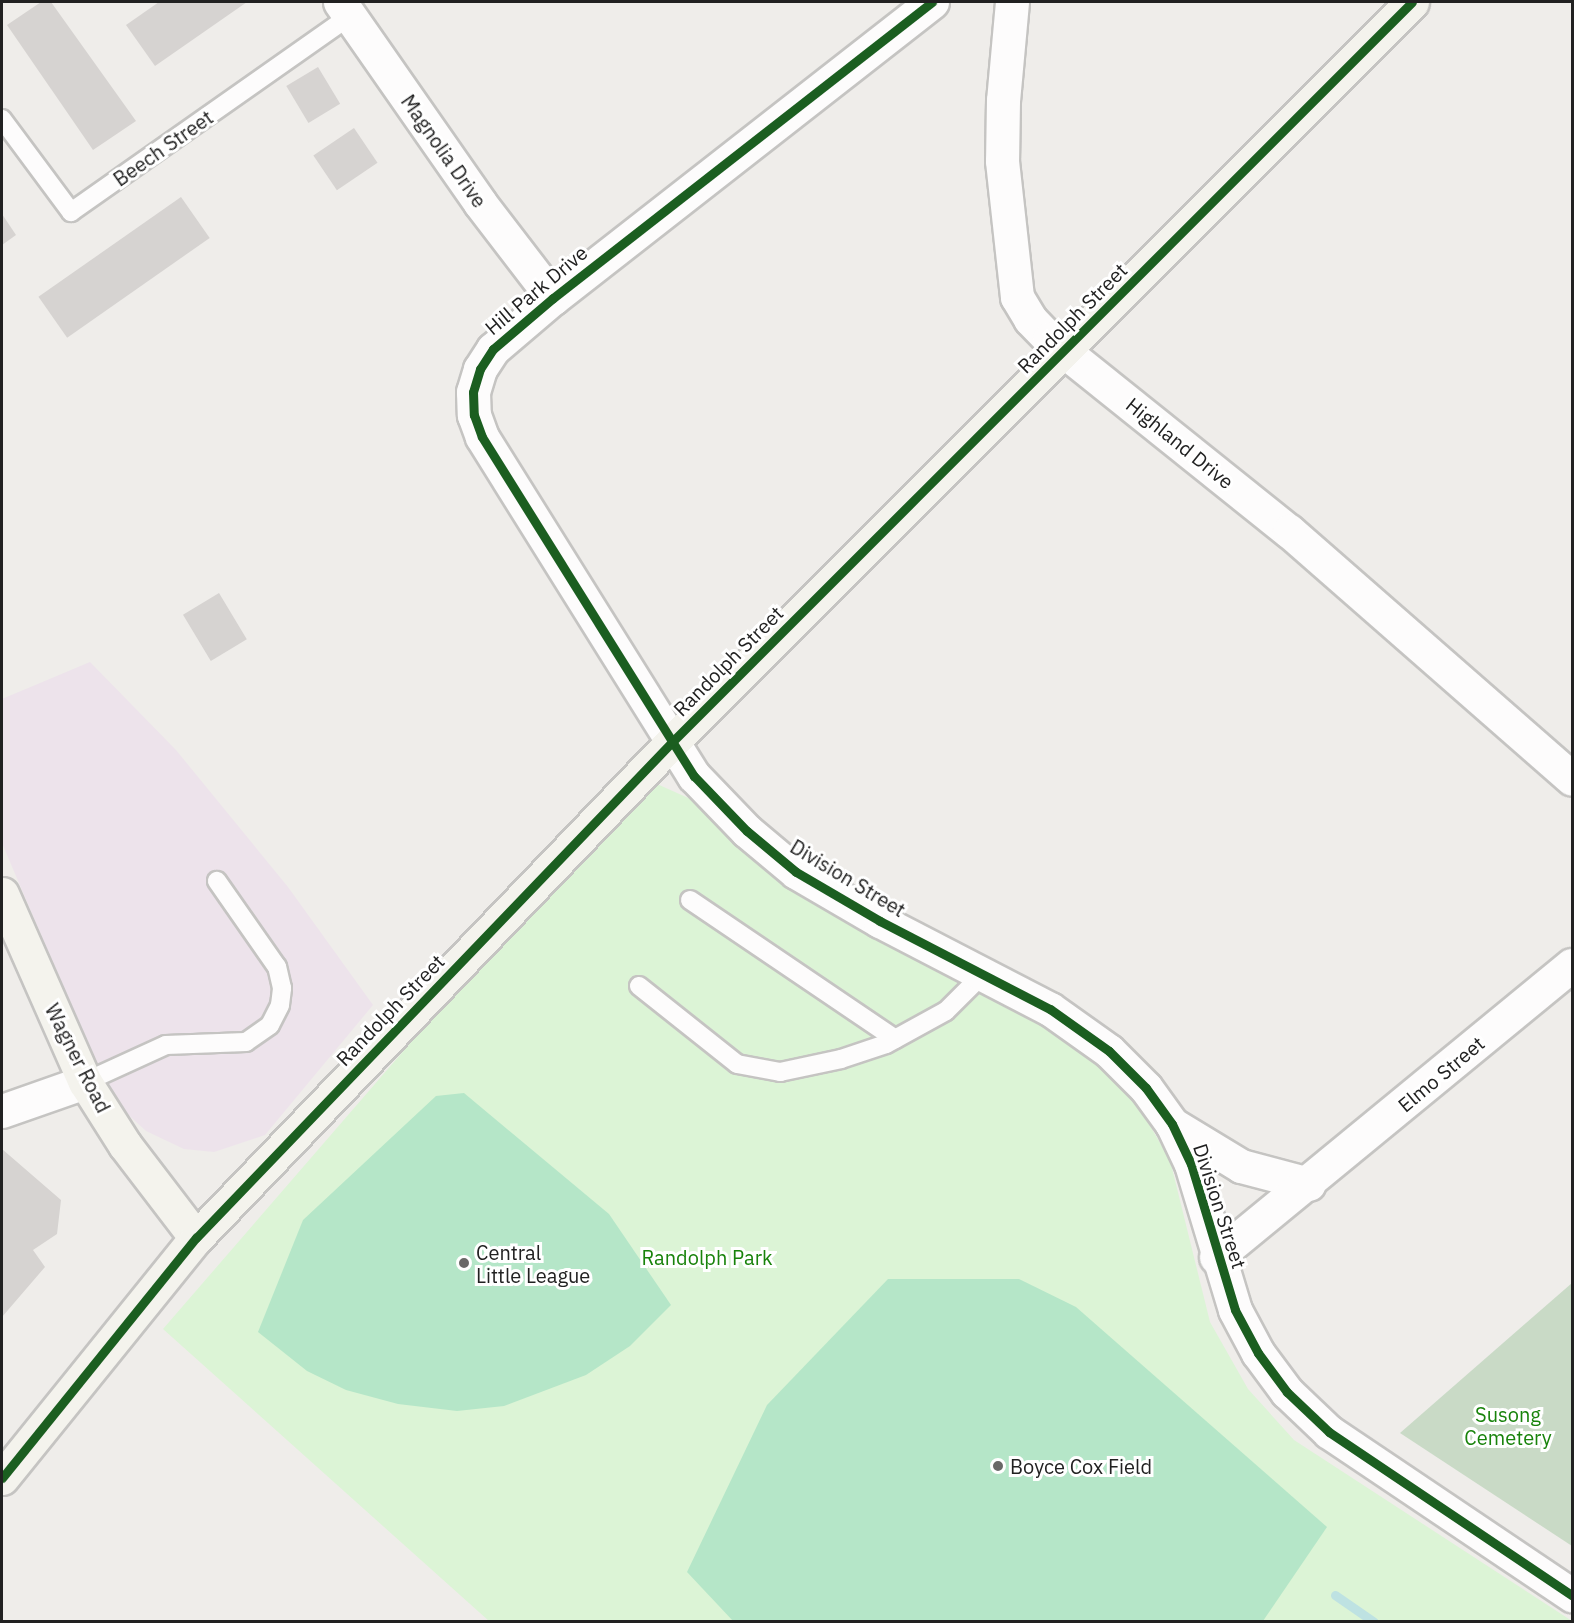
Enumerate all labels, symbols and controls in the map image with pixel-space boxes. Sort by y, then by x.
street label: Magnolia Drive [396,90,492,212]
street label: Beech Street [109,105,217,191]
street label: Hill Park Drive [480,240,592,340]
street label: Randolph Street [1012,258,1132,378]
street label: Highland Drive [1121,392,1239,494]
street label: Randolph Street [668,601,788,721]
street label: Division Street [786,834,910,922]
street label: Randolph Street [331,949,449,1071]
street label: Wagner Road [40,999,116,1117]
street label: Elmo Street [1393,1031,1489,1117]
street label: Division Street [1188,1140,1252,1272]
place label: Central Little League [476,1240,590,1287]
park label: Randolph Park [641,1245,773,1269]
marker: Central Little League [457,1256,471,1270]
park label: Susong Cemetery [1464,1402,1552,1449]
place label: Boyce Cox Field [1010,1454,1152,1478]
marker: Boyce Cox Field [991,1459,1005,1473]

